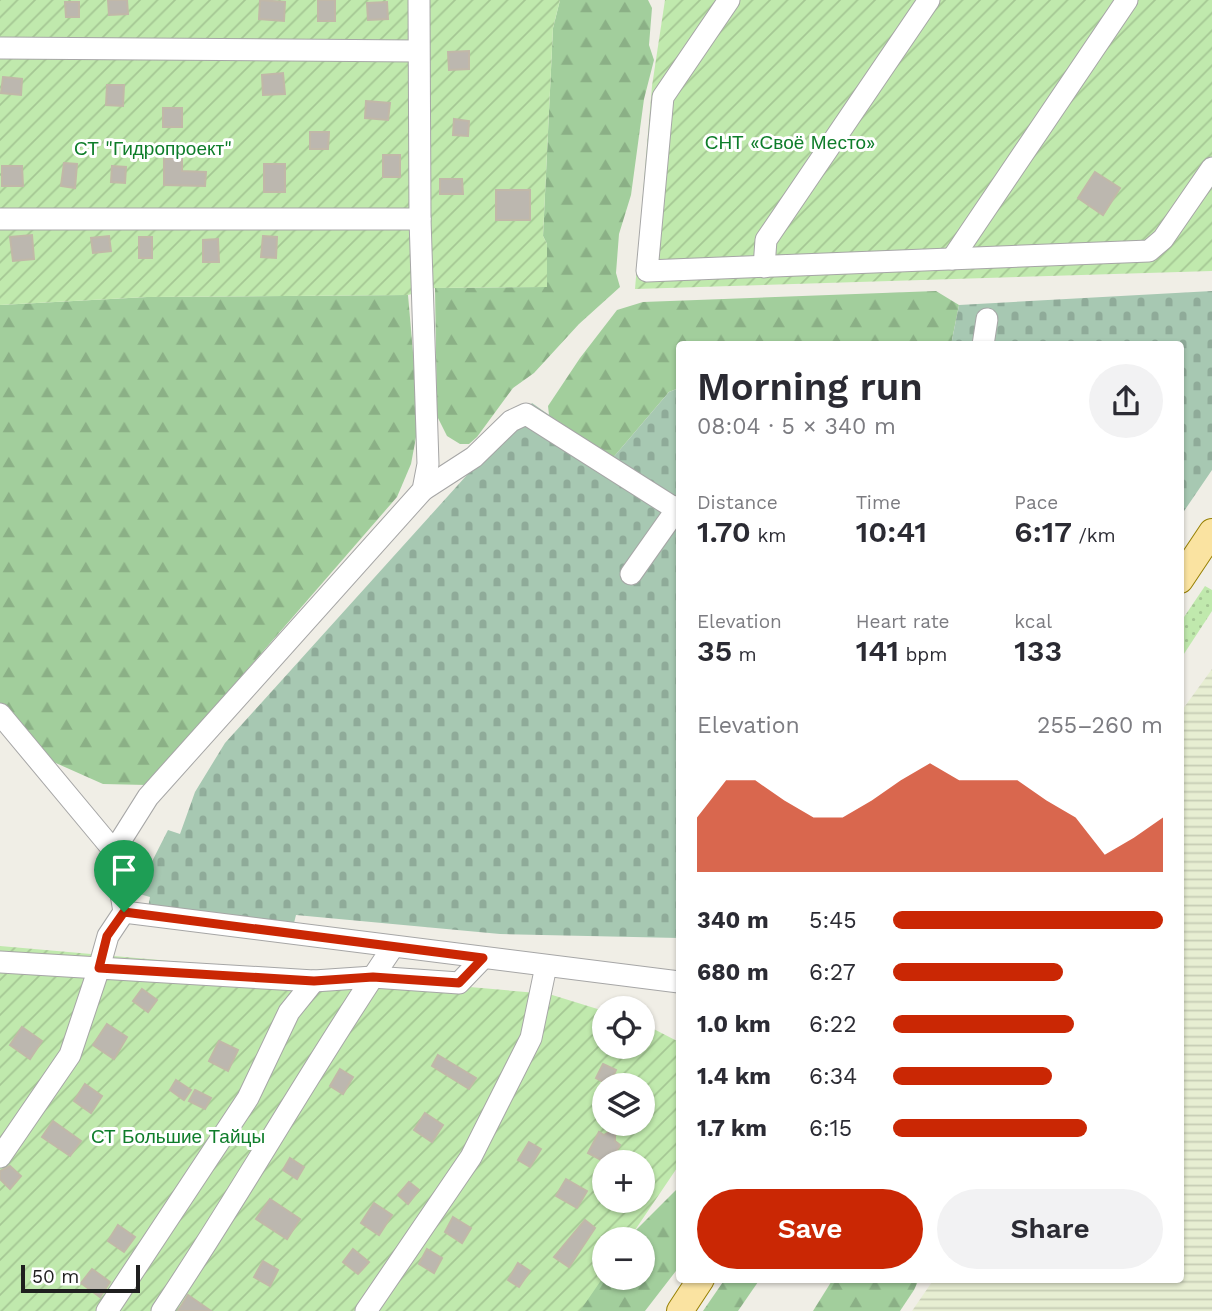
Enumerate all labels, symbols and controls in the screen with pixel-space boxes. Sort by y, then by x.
park label: СНТ «Своё Место» [705,131,875,154]
park label: СТ "Гидропроект" [74,137,232,160]
button: share [1089,364,1163,438]
text: Morning run [697,365,923,409]
text: 08:04 · 5 × 340 m [697,413,896,440]
text: Distance [697,491,778,514]
text: Time [856,491,901,514]
text: Pace [1014,491,1058,514]
text: 1.70 [697,514,751,549]
text: 10:41 [856,514,927,549]
text: 6:17 [1014,514,1072,549]
text: km [751,524,786,547]
text: /km [1072,524,1116,547]
text: Elevation [697,610,782,633]
text: Heart rate [856,610,950,633]
text: kcal [1014,610,1052,633]
text: 35 [697,633,732,668]
text: 141 [856,633,899,668]
text: 133 [1014,633,1062,668]
text: m [732,643,757,666]
text: bpm [899,643,947,666]
text: Elevation [697,712,800,739]
text: 255–260 m [1037,712,1163,739]
pin [94,840,154,912]
icon: arrive [105,851,143,889]
text: 340 m [697,907,769,934]
text: 5:45 [809,907,857,934]
text: 680 m [697,959,769,986]
text: 6:27 [809,959,856,986]
map controls [592,996,655,1290]
button: locate [592,996,655,1059]
text: 1.0 km [697,1011,771,1038]
text: 6:22 [809,1011,857,1038]
text: 1.4 km [697,1063,771,1090]
text: 6:34 [809,1063,857,1090]
button: layers [592,1073,655,1136]
text: 1.7 km [697,1115,767,1142]
text: 6:15 [809,1115,852,1142]
park label: СТ Большие Тайцы [91,1125,265,1148]
button: + [592,1150,655,1213]
button: Save [697,1189,923,1269]
button: Share [937,1189,1163,1269]
button: − [592,1227,655,1290]
scale bar [21,1262,140,1294]
text: 50 m [32,1265,79,1288]

